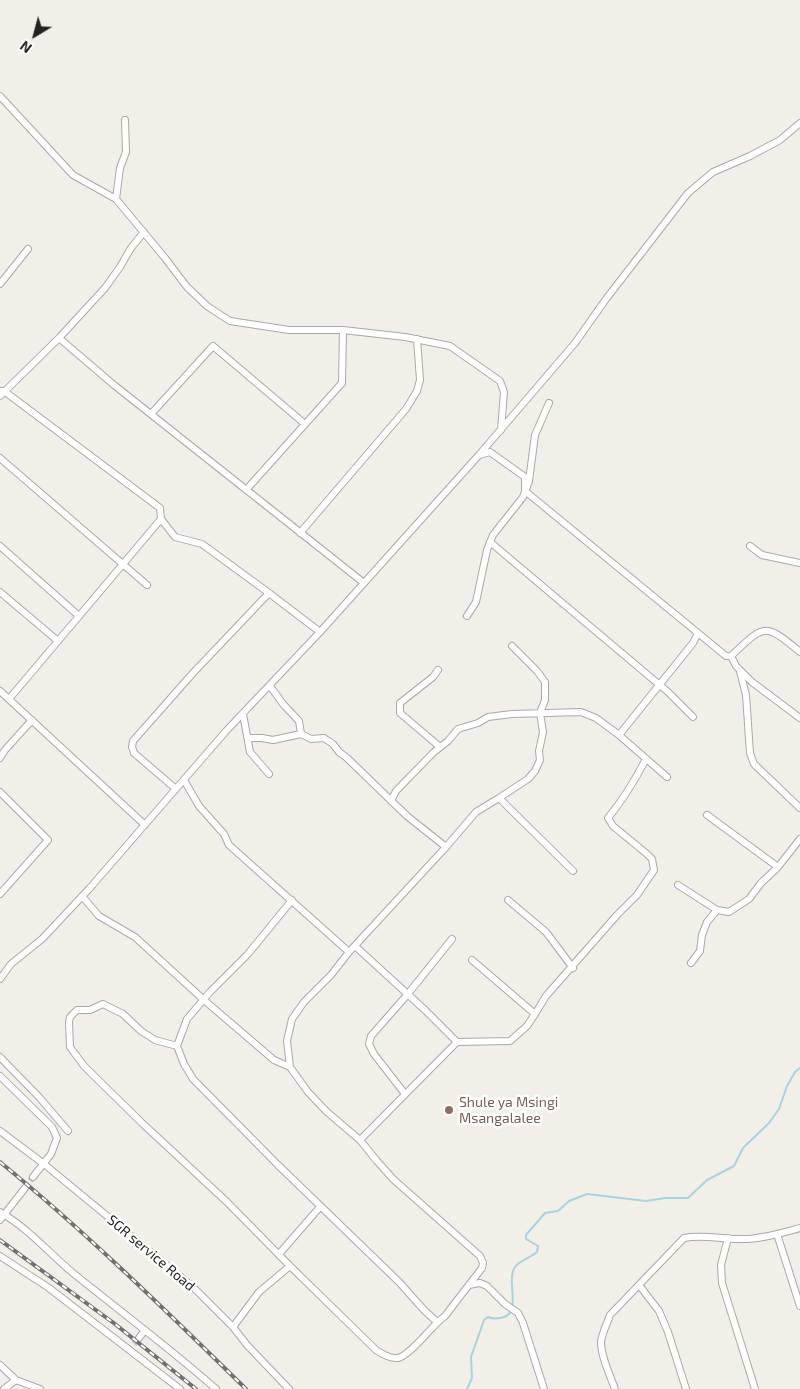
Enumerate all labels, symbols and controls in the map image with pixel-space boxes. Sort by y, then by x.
north arrow [10,10,60,60]
text: N [17,38,35,57]
place label: Shule ya Msingi Msangalalee [459,1094,558,1126]
marker: Shule ya Msingi Msangalalee [443,1104,455,1116]
street label: SGR service Road [104,1211,198,1295]

